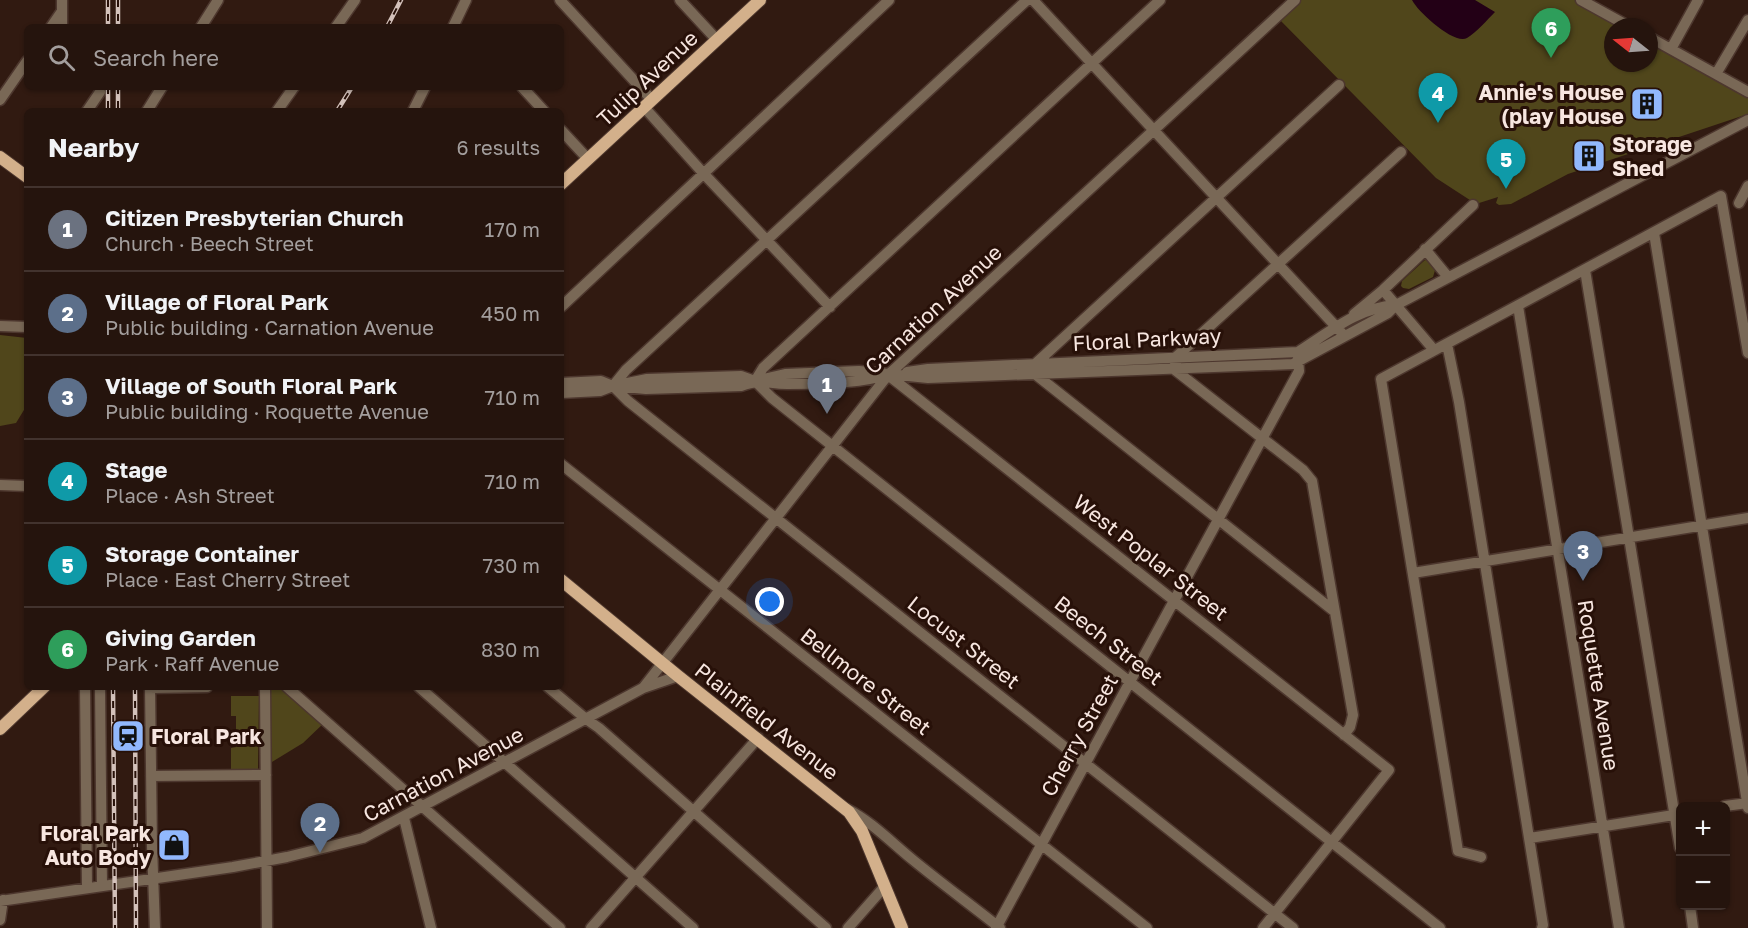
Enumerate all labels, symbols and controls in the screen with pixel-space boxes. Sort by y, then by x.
pin: 6 [1532,8,1570,58]
north arrow [1604,18,1658,72]
search box [24,24,564,90]
street label: Tulip Avenue [591,25,703,131]
icon: search [45,41,78,74]
text: Search here [93,44,219,71]
pin: 4 [1418,74,1458,123]
place label: Annie's House (play House [1478,79,1624,129]
building icon: Annie's House (play House [1629,86,1665,122]
place label: Storage Shed [1612,131,1692,181]
text: Nearby [48,132,139,163]
text: 6 results [456,135,540,159]
building icon: Storage Shed [1571,138,1607,174]
pin: 5 [1486,140,1526,189]
text: Citizen Presbyterian Church [105,204,404,231]
text: 1 [62,217,73,241]
text: 170 m [485,217,540,241]
text: Church · Beech Street [105,231,314,255]
street label: Carnation Avenue [859,239,1007,379]
text: Village of Floral Park [105,288,329,315]
text: 2 [61,301,74,325]
text: 450 m [481,301,540,325]
text: Public building · Carnation Avenue [105,315,434,339]
street label: Floral Parkway [1072,322,1222,356]
pin: 1 [808,364,846,414]
text: Village of South Floral Park [105,372,397,399]
text: 3 [61,385,74,409]
text: 710 m [485,385,540,409]
text: Public building · Roquette Avenue [105,399,429,423]
text: Stage [105,456,168,483]
text: 4 [61,469,74,493]
text: 710 m [485,469,540,493]
text: Place · Ash Street [105,483,275,507]
street label: West Poplar Street [1068,488,1234,626]
pin: 3 [1564,532,1602,581]
text: Storage Container [105,540,299,567]
text: 5 [61,553,74,577]
text: 730 m [483,553,540,577]
text: Place · East Cherry Street [105,567,350,591]
your location [755,587,784,616]
street label: Locust Street [903,590,1025,694]
street label: Beech Street [1050,590,1168,690]
street label: Roquette Avenue [1573,598,1625,772]
street label: Bellmore Street [796,622,936,740]
text: Giving Garden [105,624,256,651]
text: 6 [61,637,74,661]
text: 830 m [481,637,540,661]
text: Park · Raff Avenue [105,651,279,675]
street label: Plainfield Avenue [690,657,844,785]
street label: Cherry Street [1035,669,1123,801]
station icon: Floral Park [110,718,146,754]
street label: Carnation Avenue [358,721,528,827]
place label: Floral Park [151,723,262,749]
map controls [1676,802,1730,910]
button: + [1676,802,1730,856]
pin: 2 [300,804,340,853]
place label: Floral Park Auto Body [40,820,151,870]
shop icon: Floral Park Auto Body [156,827,192,863]
button: − [1676,856,1730,910]

